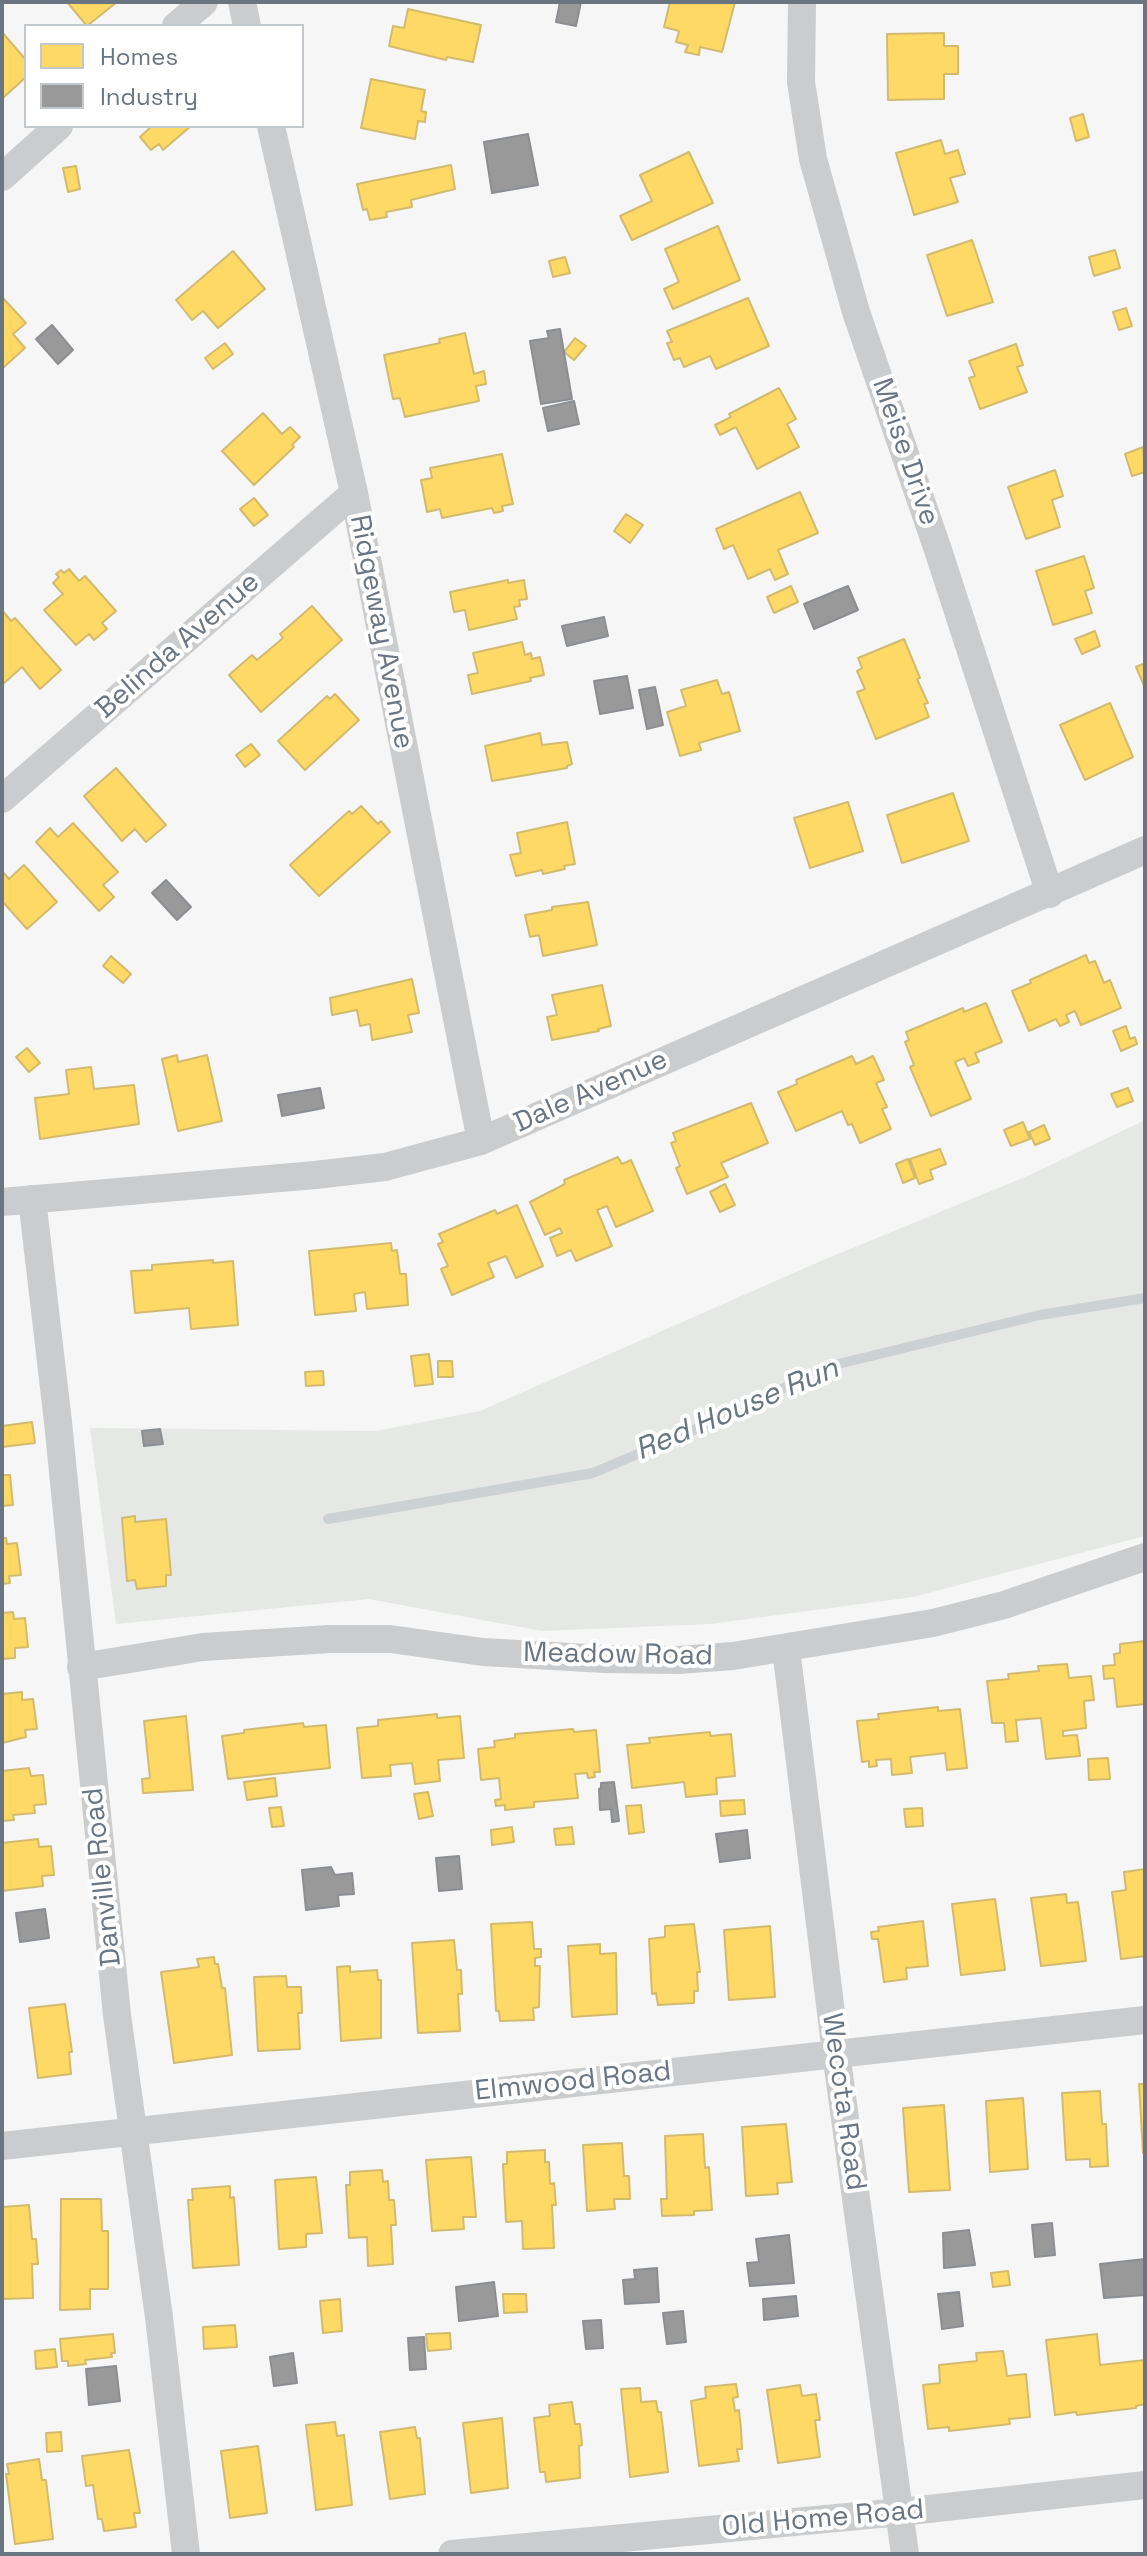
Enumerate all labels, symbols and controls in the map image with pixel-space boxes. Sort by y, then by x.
legend [24,24,304,128]
text: Homes [100,41,178,72]
text: Industry [100,81,198,112]
street label: Meise Drive [864,374,946,530]
street label: Ridgeway Avenue [342,512,420,752]
street label: Belinda Avenue [89,566,267,726]
street label: Dale Avenue [509,1043,673,1141]
water label: Red House Run [630,1351,844,1469]
street label: Meadow Road [523,1637,713,1673]
street label: Danville Road [77,1786,129,1968]
street label: Wecota Road [814,2011,872,2193]
street label: Elmwood Road [473,2055,673,2109]
street label: Old Home Road [720,2493,926,2545]

